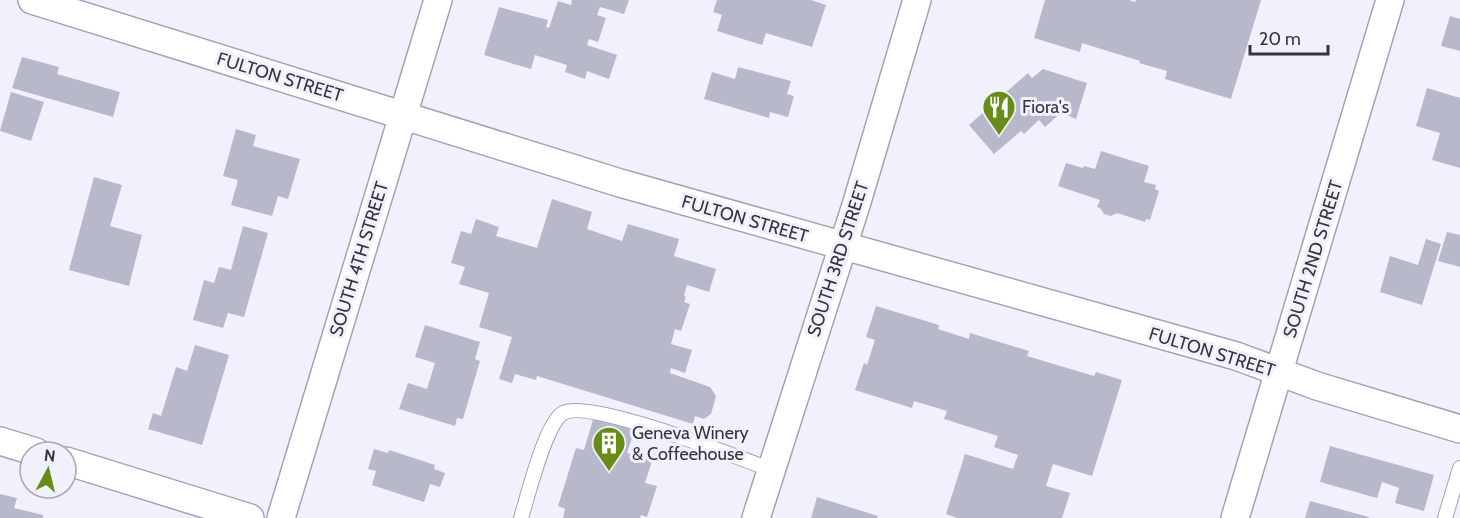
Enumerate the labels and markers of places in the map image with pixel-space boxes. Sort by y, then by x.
restaurant icon: Fiora's [981,89,1017,136]
place label: Fiora's [1022,96,1069,118]
place label: Geneva Winery & Coffeehouse [632,422,749,465]
building icon: Geneva Winery & Coffeehouse [591,425,627,472]

